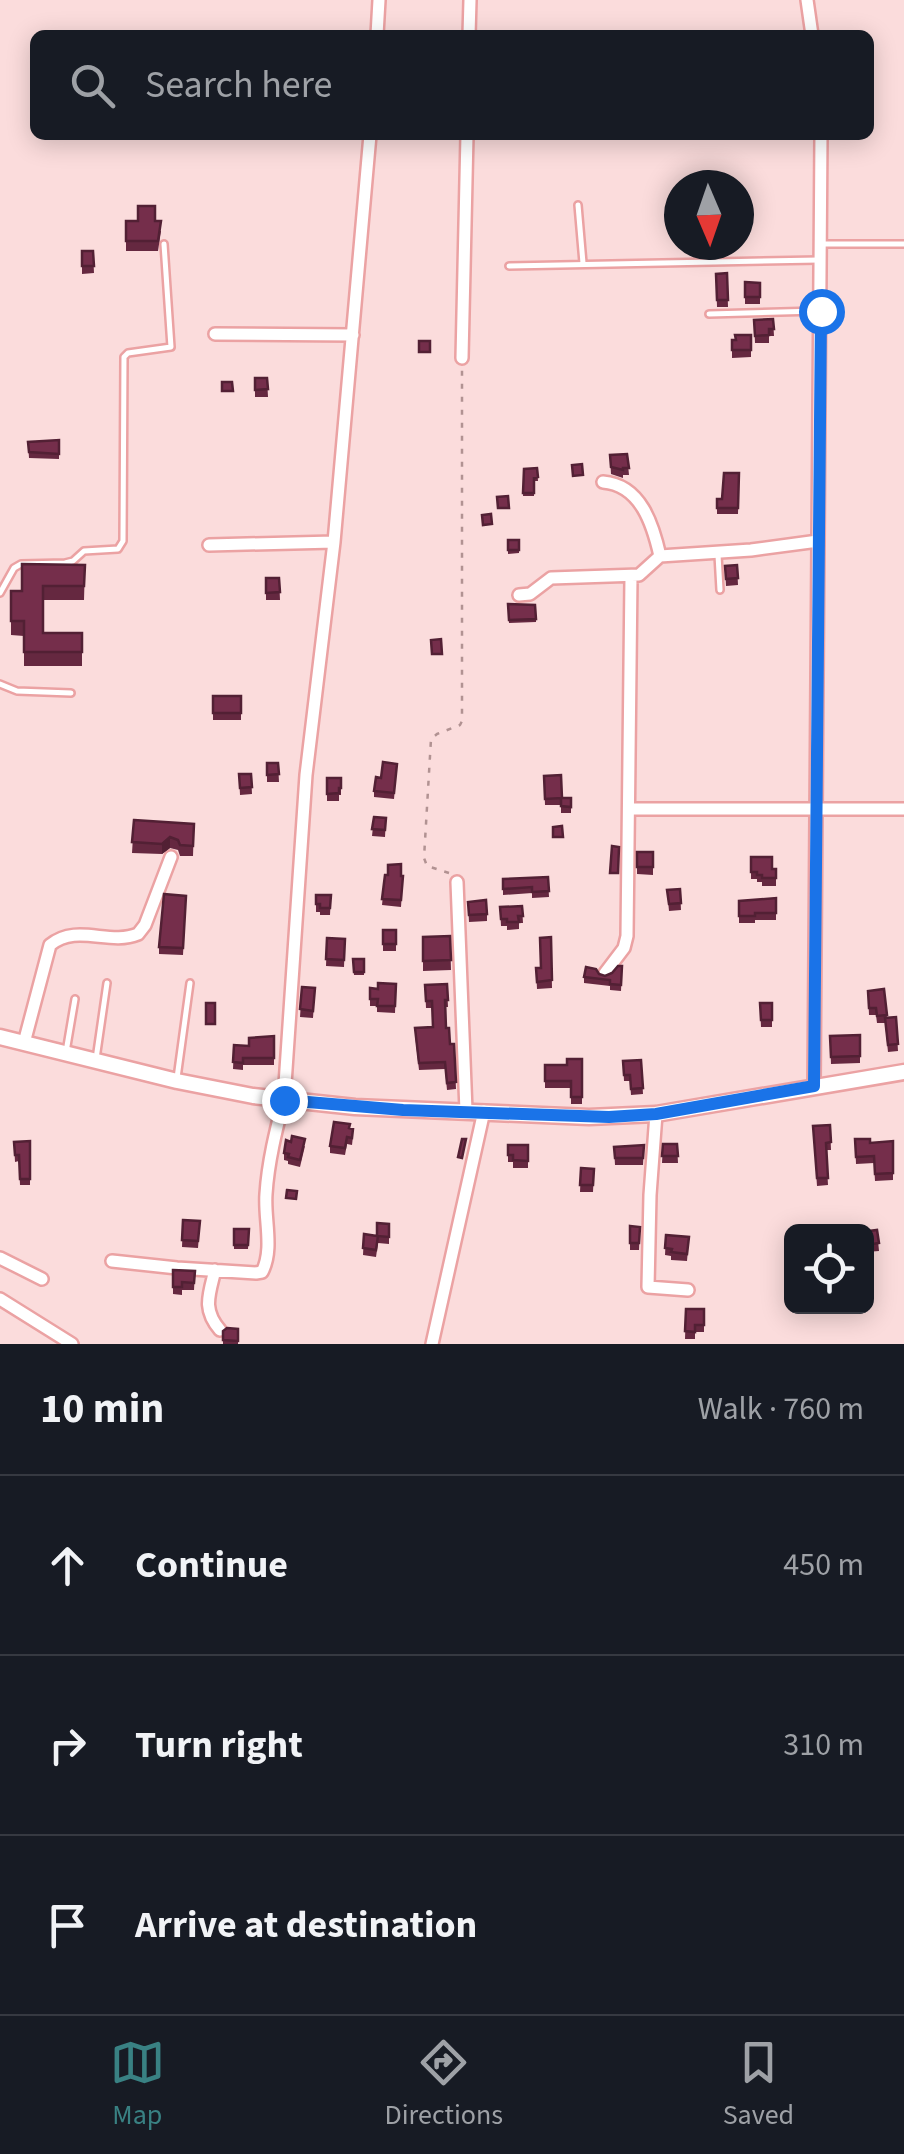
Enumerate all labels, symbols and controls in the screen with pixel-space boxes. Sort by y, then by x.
search box [30,30,874,140]
icon: search [65,58,120,113]
text: Search here [145,58,332,112]
north arrow [664,170,754,260]
route start [799,289,845,335]
route end [262,1078,308,1124]
map controls [784,1224,874,1314]
button: locate [784,1224,874,1314]
text: 10 min [40,1379,164,1439]
text: Walk · 760 m [698,1386,864,1432]
icon: ahead [40,1538,95,1593]
text: Continue [135,1538,288,1592]
text: 450 m [783,1542,864,1588]
icon: right [40,1718,95,1773]
text: Turn right [135,1718,303,1772]
text: 310 m [783,1722,864,1768]
icon: arrive [40,1898,95,1953]
text: Arrive at destination [135,1898,477,1952]
tab: Map [110,2035,165,2135]
tab: Directions [385,2035,503,2135]
tab: Saved [723,2035,794,2135]

